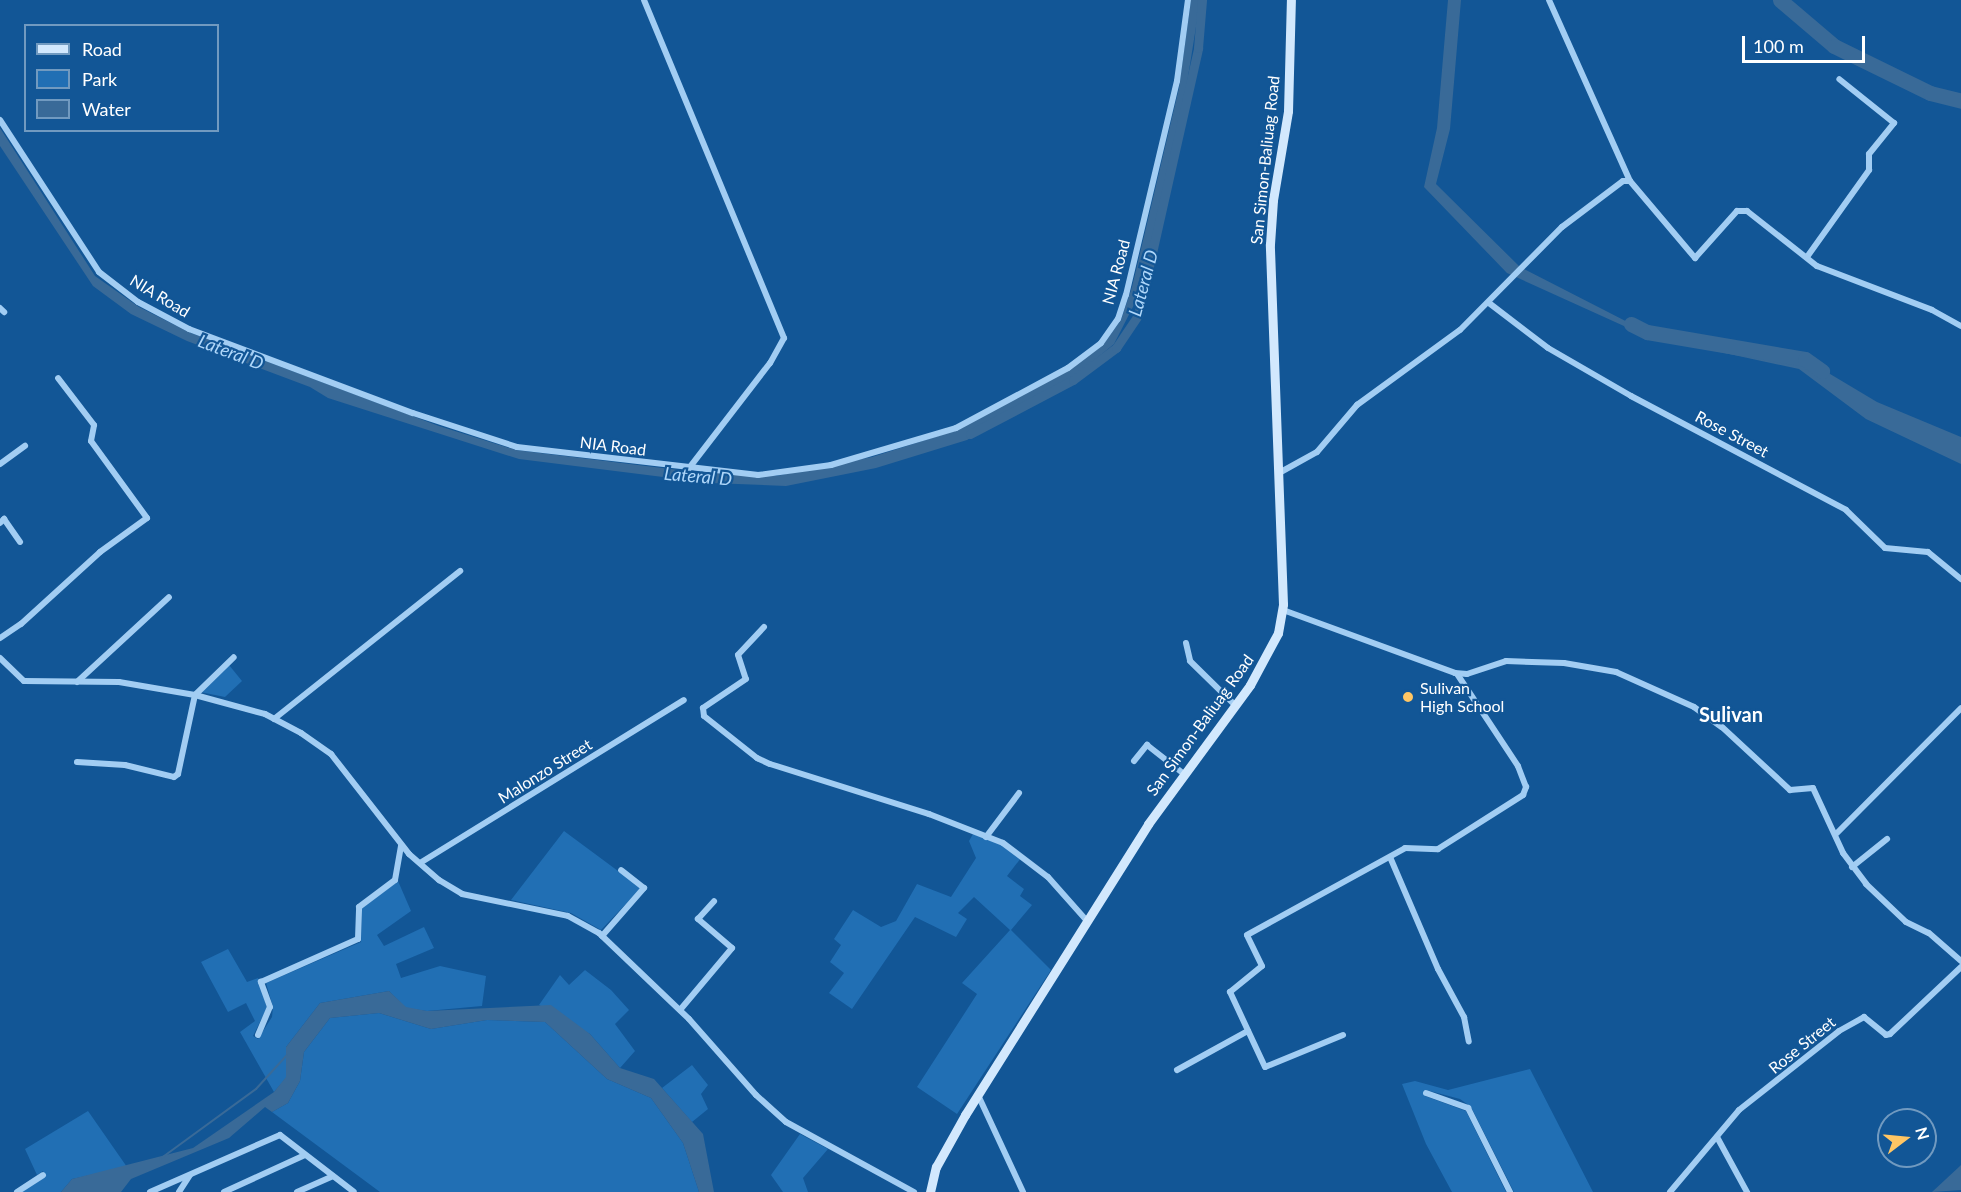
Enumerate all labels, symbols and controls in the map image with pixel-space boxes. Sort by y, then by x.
legend [24,24,219,132]
scale bar [1745,24,1868,62]
text: 100 m [1753,35,1804,57]
text: Road [82,38,122,60]
text: Park [82,68,117,90]
street label: San Simon-Baliuag Road [1247,75,1283,245]
text: Water [82,98,131,120]
street label: NIA Road [1098,237,1134,307]
water label: Lateral D [1124,247,1162,319]
street label: NIA Road [126,270,194,322]
water label: Lateral D [195,330,267,374]
street label: Rose Street [1692,407,1772,461]
street label: NIA Road [579,432,647,460]
water label: Lateral D [663,462,733,490]
street label: San Simon-Baliuag Road [1142,651,1258,799]
place label: Sulivan High School [1420,678,1504,716]
marker: Sulivan High School [1401,690,1415,704]
district label: Sulivan [1699,702,1763,726]
street label: Malonzo Street [495,735,595,807]
street label: Rose Street [1765,1012,1839,1078]
north arrow [1877,1108,1937,1168]
text: N [1912,1125,1934,1142]

